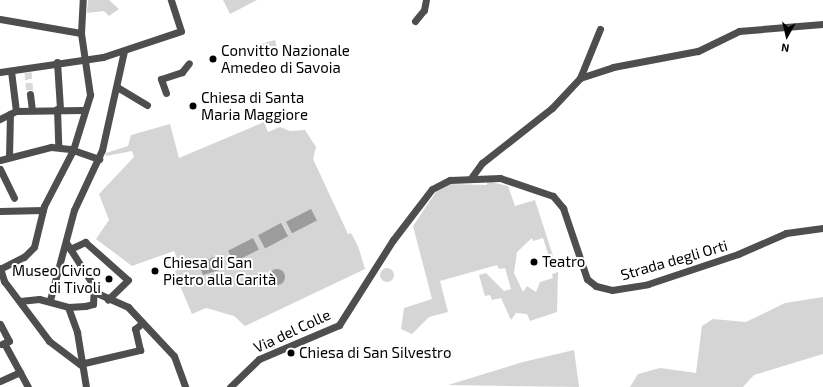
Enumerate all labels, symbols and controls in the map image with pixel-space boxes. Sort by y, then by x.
north arrow [767,16,807,56]
place label: Convitto Nazionale Amedeo di Savoia [221,41,350,76]
text: N [780,41,790,55]
marker: Convitto Nazionale Amedeo di Savoia [208,54,218,64]
place label: Chiesa di Santa Maria Maggiore [201,88,308,123]
marker: Chiesa di Santa Maria Maggiore [188,101,198,111]
street label: Strada degli Orti [618,236,730,284]
place label: Chiesa di San Pietro alla Carità [163,253,276,288]
place label: Teatro [542,253,585,271]
marker: Teatro [529,257,539,267]
place label: Museo Civico di Tivoli [12,261,101,296]
marker: Chiesa di San Pietro alla Carità [150,266,160,276]
marker: Museo Civico di Tivoli [104,274,114,284]
street label: Via del Colle [251,305,333,357]
place label: Chiesa di San Silvestro [299,344,451,362]
marker: Chiesa di San Silvestro [286,348,296,358]

